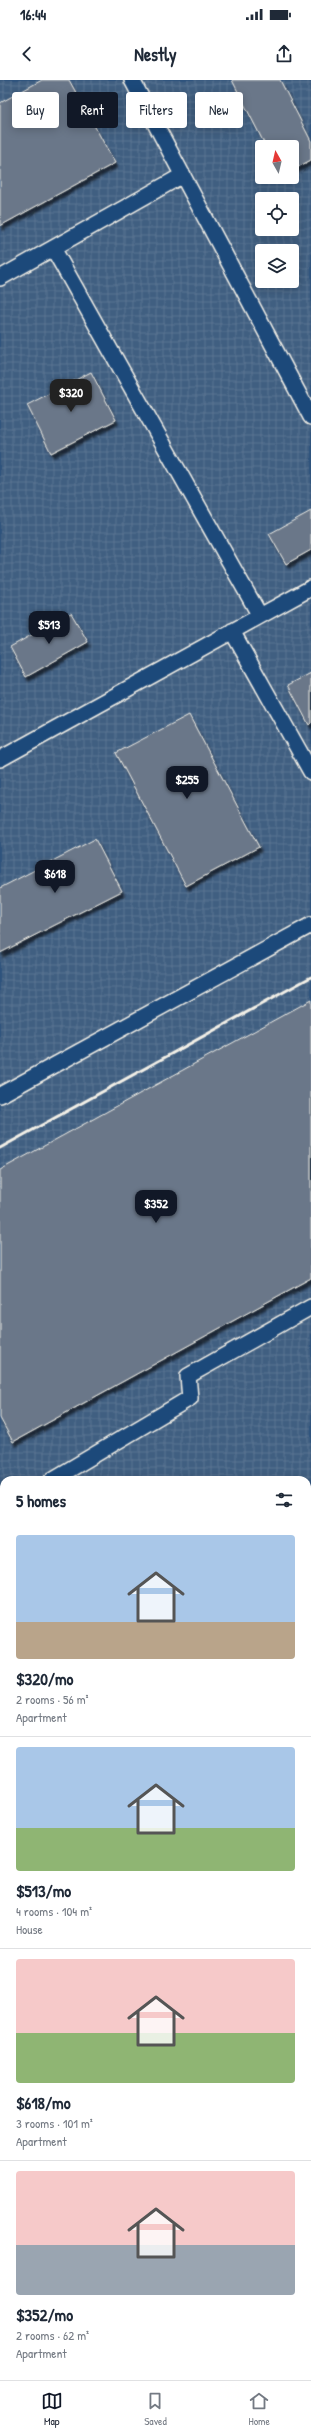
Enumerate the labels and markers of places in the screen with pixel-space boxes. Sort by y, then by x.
pin: $320 [47,379,95,413]
pin: $513 [25,611,73,645]
pin: $255 [163,766,211,800]
pin: $618 [31,860,79,894]
pin: $352 [132,1190,180,1224]

